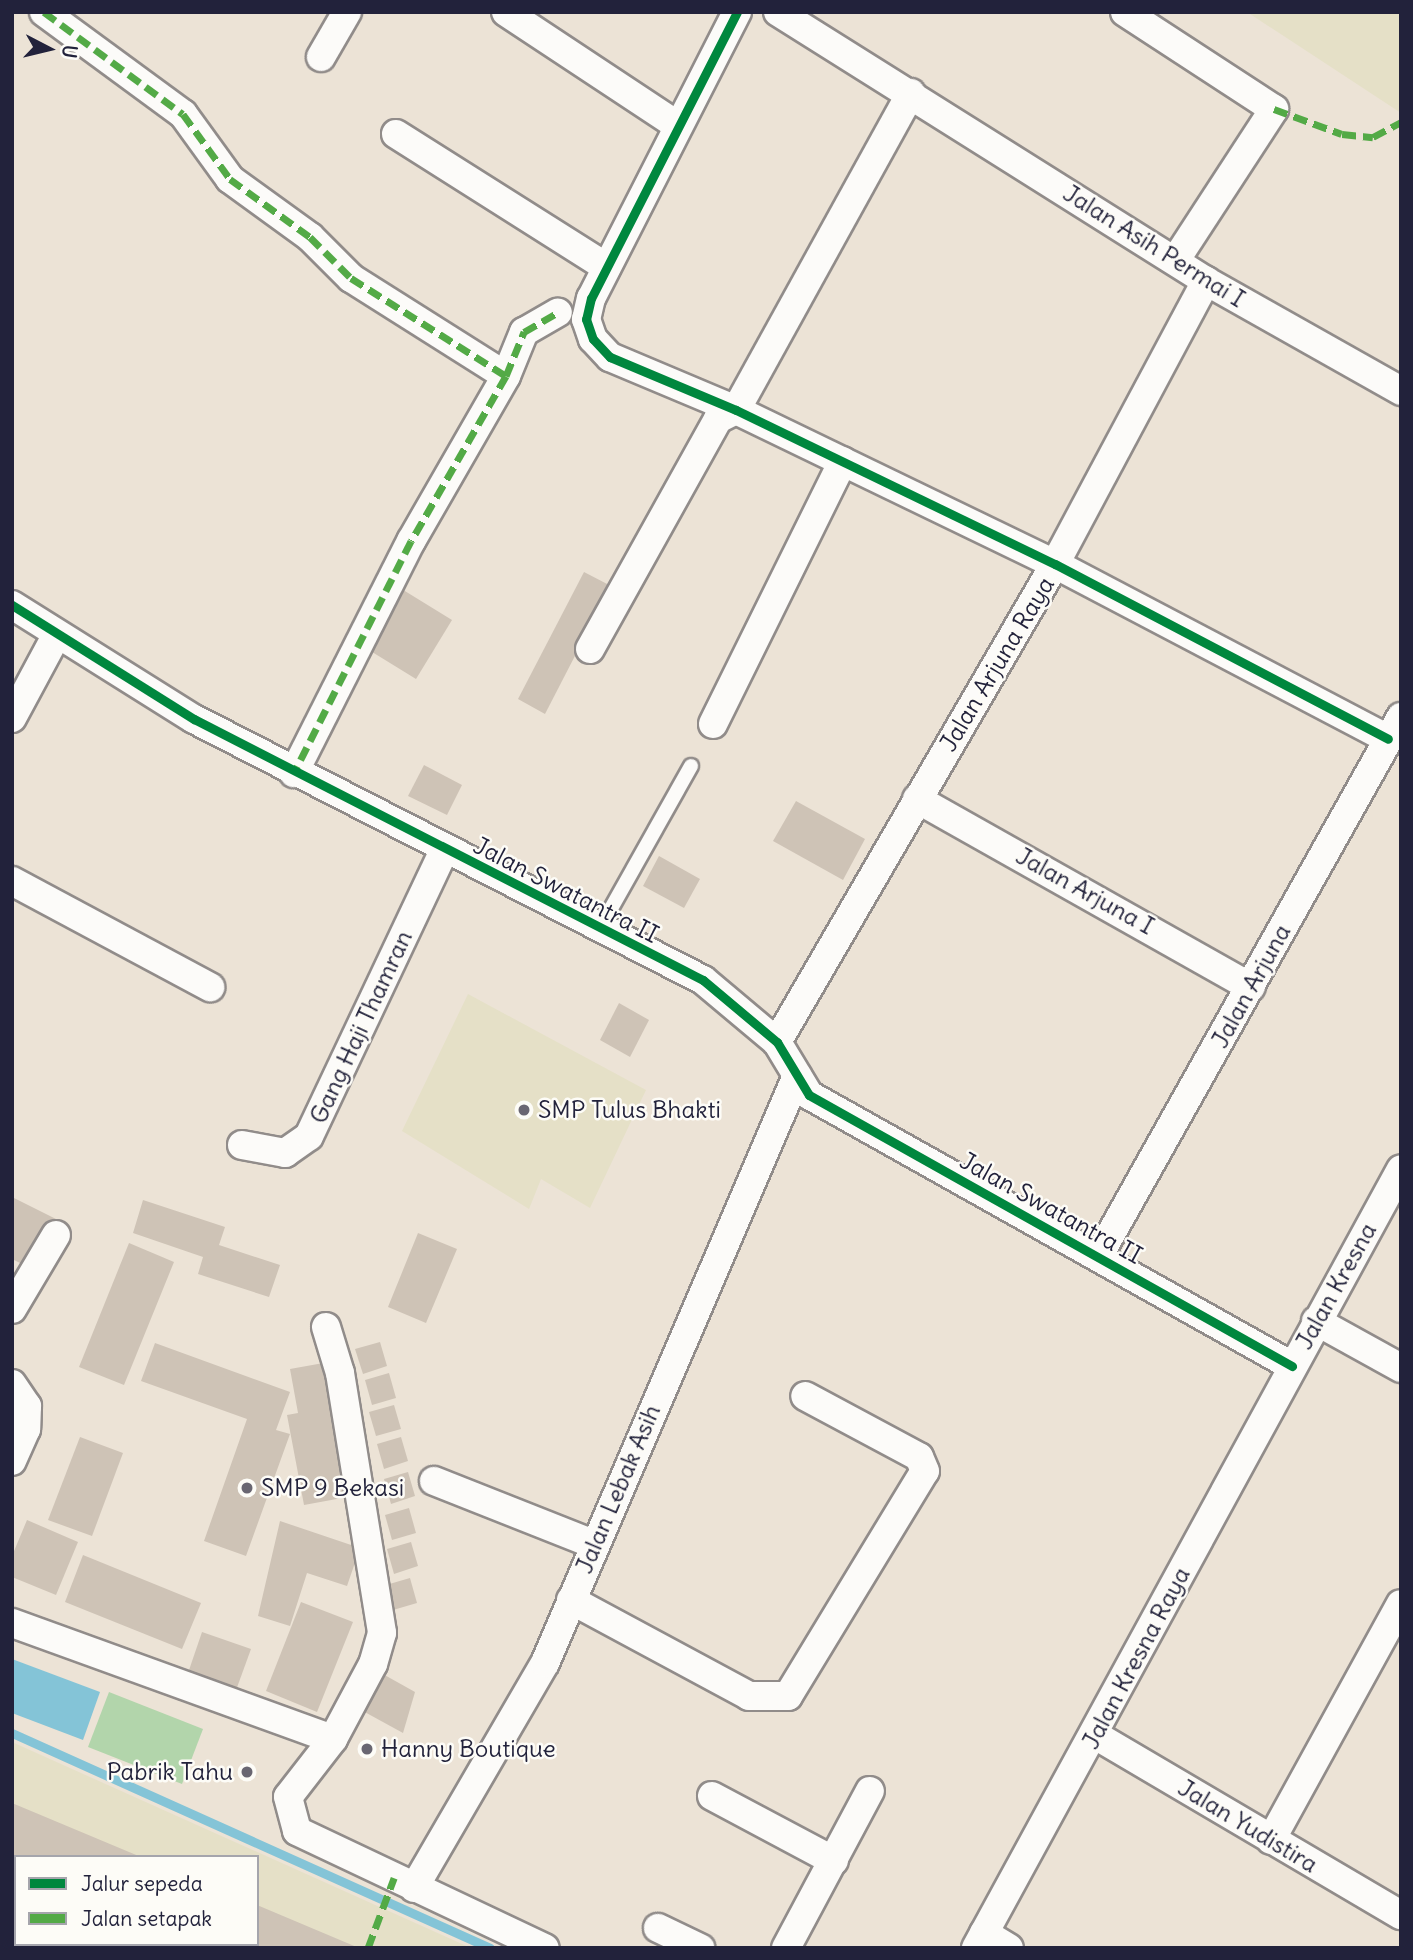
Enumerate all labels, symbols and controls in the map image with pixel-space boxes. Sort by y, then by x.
north arrow [14,14,84,84]
text: U [57,44,83,59]
street label: Jalan Asih Permai I [1058,179,1250,313]
street label: Jalan Arjuna Raya [934,572,1060,756]
street label: Jalan Swatantra II [469,831,663,949]
street label: Jalan Arjuna I [1011,841,1159,941]
street label: Jalan Arjuna [1205,919,1297,1053]
street label: Gang Haji Thamran [304,926,418,1128]
place label: SMP Tulus Bhakti [538,1096,721,1124]
marker: SMP Tulus Bhakti [516,1102,532,1118]
street label: Jalan Swatantra II [955,1146,1147,1270]
street label: Jalan Kresna [1289,1218,1383,1354]
street label: Jalan Lebak Asih [570,1400,666,1578]
place label: SMP 9 Bekasi [261,1474,404,1502]
marker: SMP 9 Bekasi [239,1480,255,1496]
street label: Jalan Kresna Raya [1076,1562,1196,1754]
place label: Hanny Boutique [381,1735,556,1763]
marker: Hanny Boutique [359,1741,375,1757]
place label: Pabrik Tahu [107,1758,233,1786]
marker: Pabrik Tahu [239,1764,255,1780]
street label: Jalan Yudistira [1173,1773,1323,1879]
legend [14,1855,259,1946]
text: Jalur sepeda [81,1870,203,1897]
text: Jalan setapak [81,1905,212,1932]

